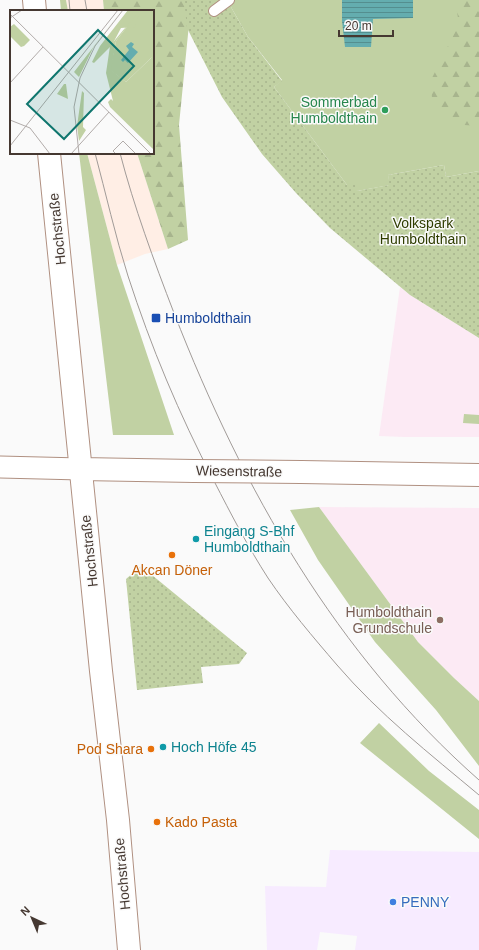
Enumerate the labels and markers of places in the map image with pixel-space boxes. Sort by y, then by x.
place label: Sommerbad Humboldthain [291,94,377,126]
marker: Sommerbad Humboldthain [380,105,390,115]
place label: Humboldthain [165,310,251,326]
marker: Humboldthain [150,312,162,324]
place label: Eingang S-Bhf Humboldthain [204,523,294,555]
marker: Eingang S-Bhf Humboldthain [191,534,201,544]
marker: Akcan Döner [167,550,177,560]
place label: Akcan Döner [132,562,213,578]
place label: Humboldthain Grundschule [346,604,432,636]
marker: Humboldthain Grundschule [435,615,445,625]
place label: Hoch Höfe 45 [171,739,257,755]
place label: Pod Shara [77,741,143,757]
marker: Hoch Höfe 45 [158,742,168,752]
marker: Pod Shara [146,744,156,754]
place label: Kado Pasta [165,814,238,830]
marker: Kado Pasta [152,817,162,827]
place label: PENNY [401,894,450,910]
marker: PENNY [388,897,398,907]

